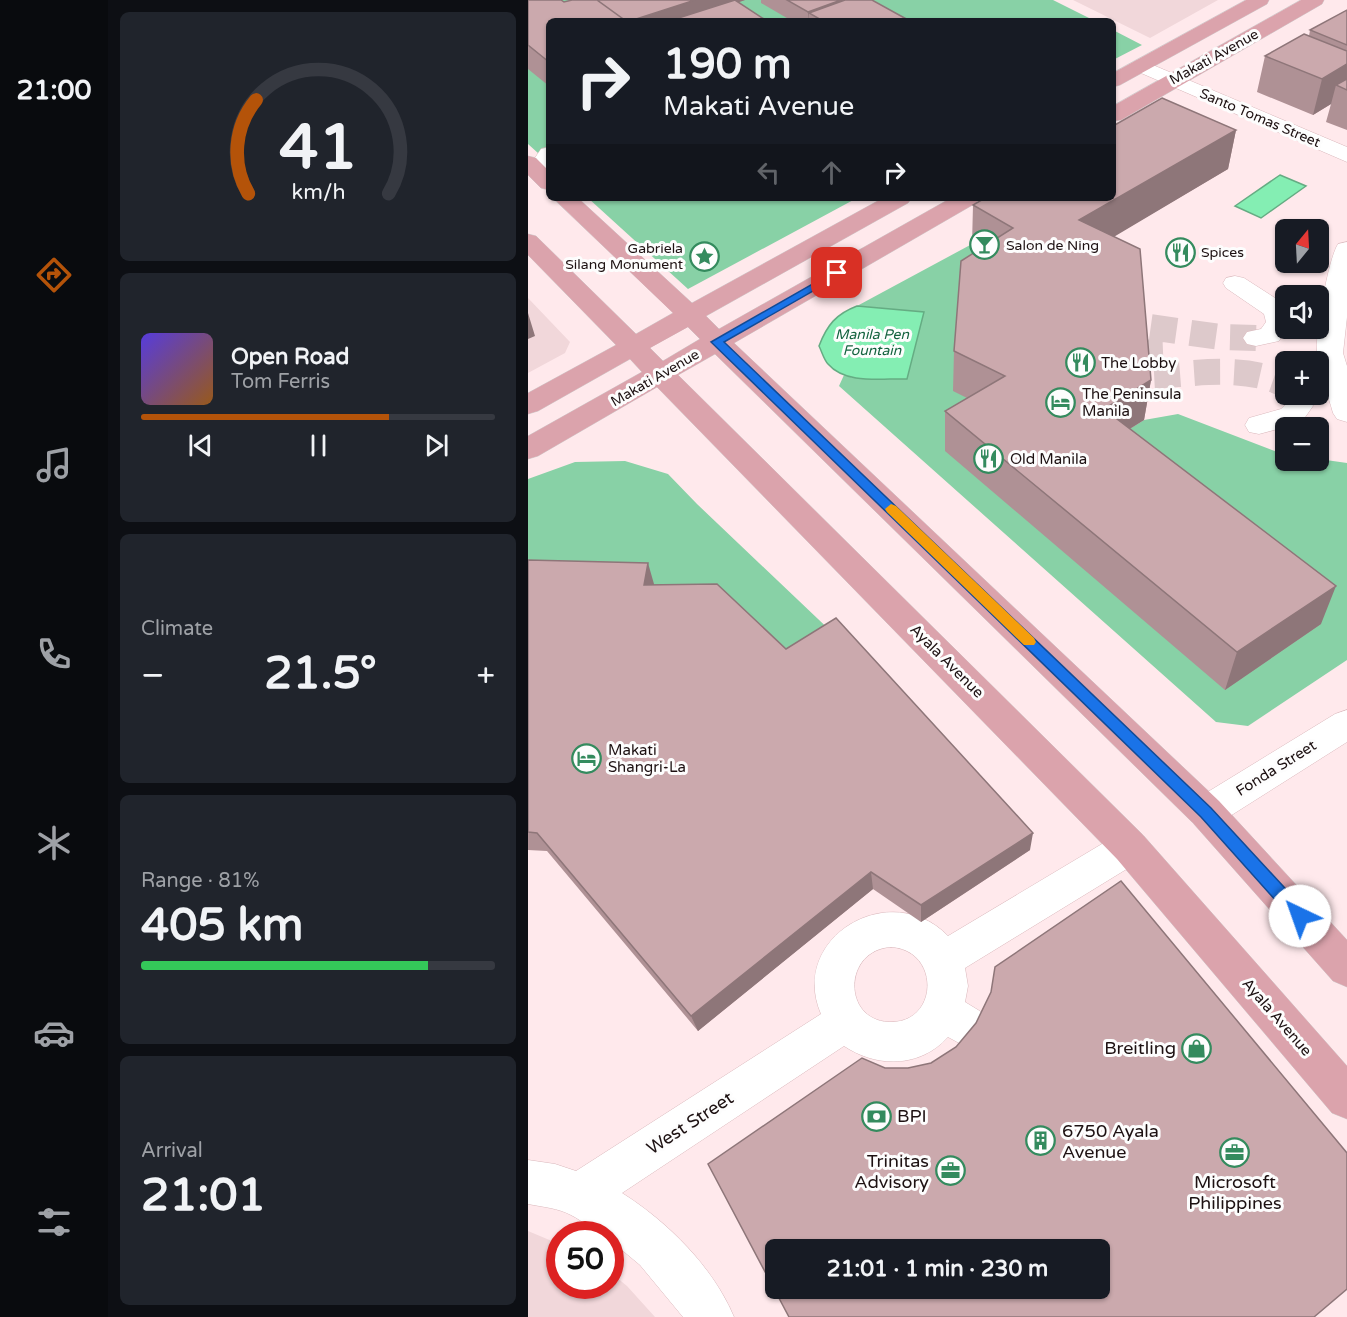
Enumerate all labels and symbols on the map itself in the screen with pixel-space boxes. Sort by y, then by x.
street label: Makati Avenue [1167,25,1262,88]
street label: Santo Tomas Street [1197,85,1324,151]
north arrow [1275,219,1329,273]
bar icon: Salon de Ning [969,229,1001,261]
restaurant icon: Spices [1164,236,1196,268]
place label: Salon de Ning [1006,237,1099,254]
place label: Gabriela Silang Monument [565,240,684,273]
place icon: Gabriela Silang Monument [688,240,720,272]
place label: Spices [1201,244,1244,261]
pin [811,247,862,298]
water label: Manila Pen Fountain [835,326,910,359]
street label: Makati Avenue [608,346,702,410]
restaurant icon: The Lobby [1064,347,1096,379]
place label: The Lobby [1101,354,1176,372]
place label: The Peninsula Manila [1082,385,1181,420]
hotel icon: The Peninsula Manila [1045,387,1077,419]
restaurant icon: Old Manila [973,443,1005,475]
place label: Old Manila [1010,450,1087,468]
street label: Ayala Avenue [906,620,988,702]
street label: Fonda Street [1232,736,1320,800]
place label: Makati Shangri-La [608,741,686,776]
hotel icon: Makati Shangri-La [571,743,603,775]
position arrow [1268,884,1332,948]
street label: Ayala Avenue [1238,975,1316,1059]
shop icon: Breitling [1181,1032,1213,1064]
place label: Breitling [1104,1037,1176,1059]
street label: West Street [642,1087,738,1159]
bank icon: BPI [860,1100,892,1132]
place label: BPI [897,1105,927,1127]
place label: 6750 Ayala Avenue [1062,1120,1159,1163]
building icon: 6750 Ayala Avenue [1025,1125,1057,1157]
office icon: Microsoft Philippines [1219,1137,1251,1169]
place label: Trinitas Advisory [854,1150,929,1193]
office icon: Trinitas Advisory [934,1155,966,1187]
place label: Microsoft Philippines [1188,1171,1282,1214]
speed limit sign: 50 [546,1221,624,1299]

